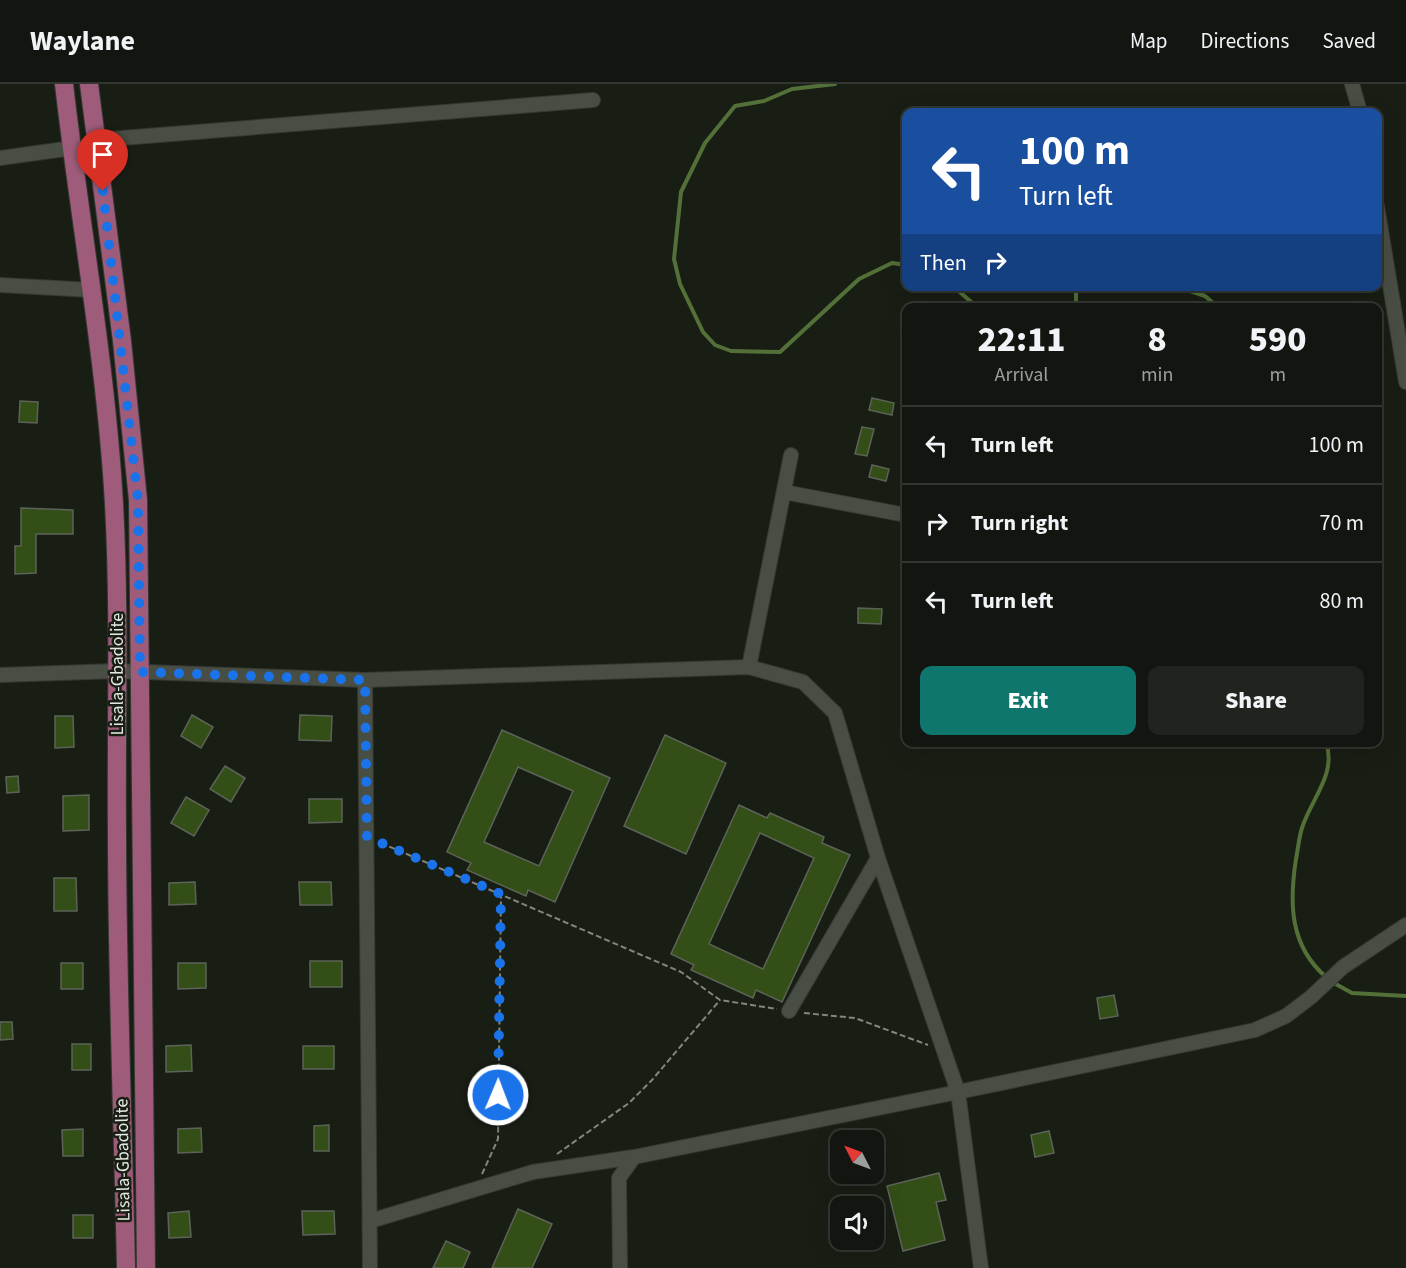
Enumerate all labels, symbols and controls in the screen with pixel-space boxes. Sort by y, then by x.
text: Waylane [30,21,135,61]
text: Map [1130,26,1168,56]
text: Directions [1201,26,1289,56]
text: Saved [1322,26,1376,56]
text: 100 m [1019,121,1130,181]
pin [77,129,128,191]
icon: left [920,132,998,210]
icon: arrive [86,138,119,171]
text: Turn left [1019,177,1113,216]
icon: right [979,246,1012,279]
text: Then [920,247,967,279]
text: 22:11 [977,314,1066,365]
text: 8 [1148,314,1167,365]
text: 590 [1249,314,1307,365]
text: Arrival [995,361,1048,389]
text: min [1141,361,1173,389]
text: m [1269,361,1286,389]
icon: left [920,429,953,462]
text: Turn left [971,429,1053,461]
text: 100 m [1309,429,1364,461]
icon: right [920,507,953,540]
text: Turn right [971,507,1068,539]
text: 70 m [1319,507,1364,539]
icon: left [920,585,953,618]
text: Turn left [971,585,1053,617]
text: 80 m [1319,585,1364,617]
street label: Lisala-Gbadolite [105,613,130,735]
button: Exit [920,666,1136,735]
button: Share [1148,666,1364,735]
position arrow [466,1063,530,1127]
street label: Lisala-Gbadolite [109,1098,137,1221]
north arrow [830,1130,884,1184]
map controls [830,1130,884,1250]
button: sound [830,1196,884,1250]

